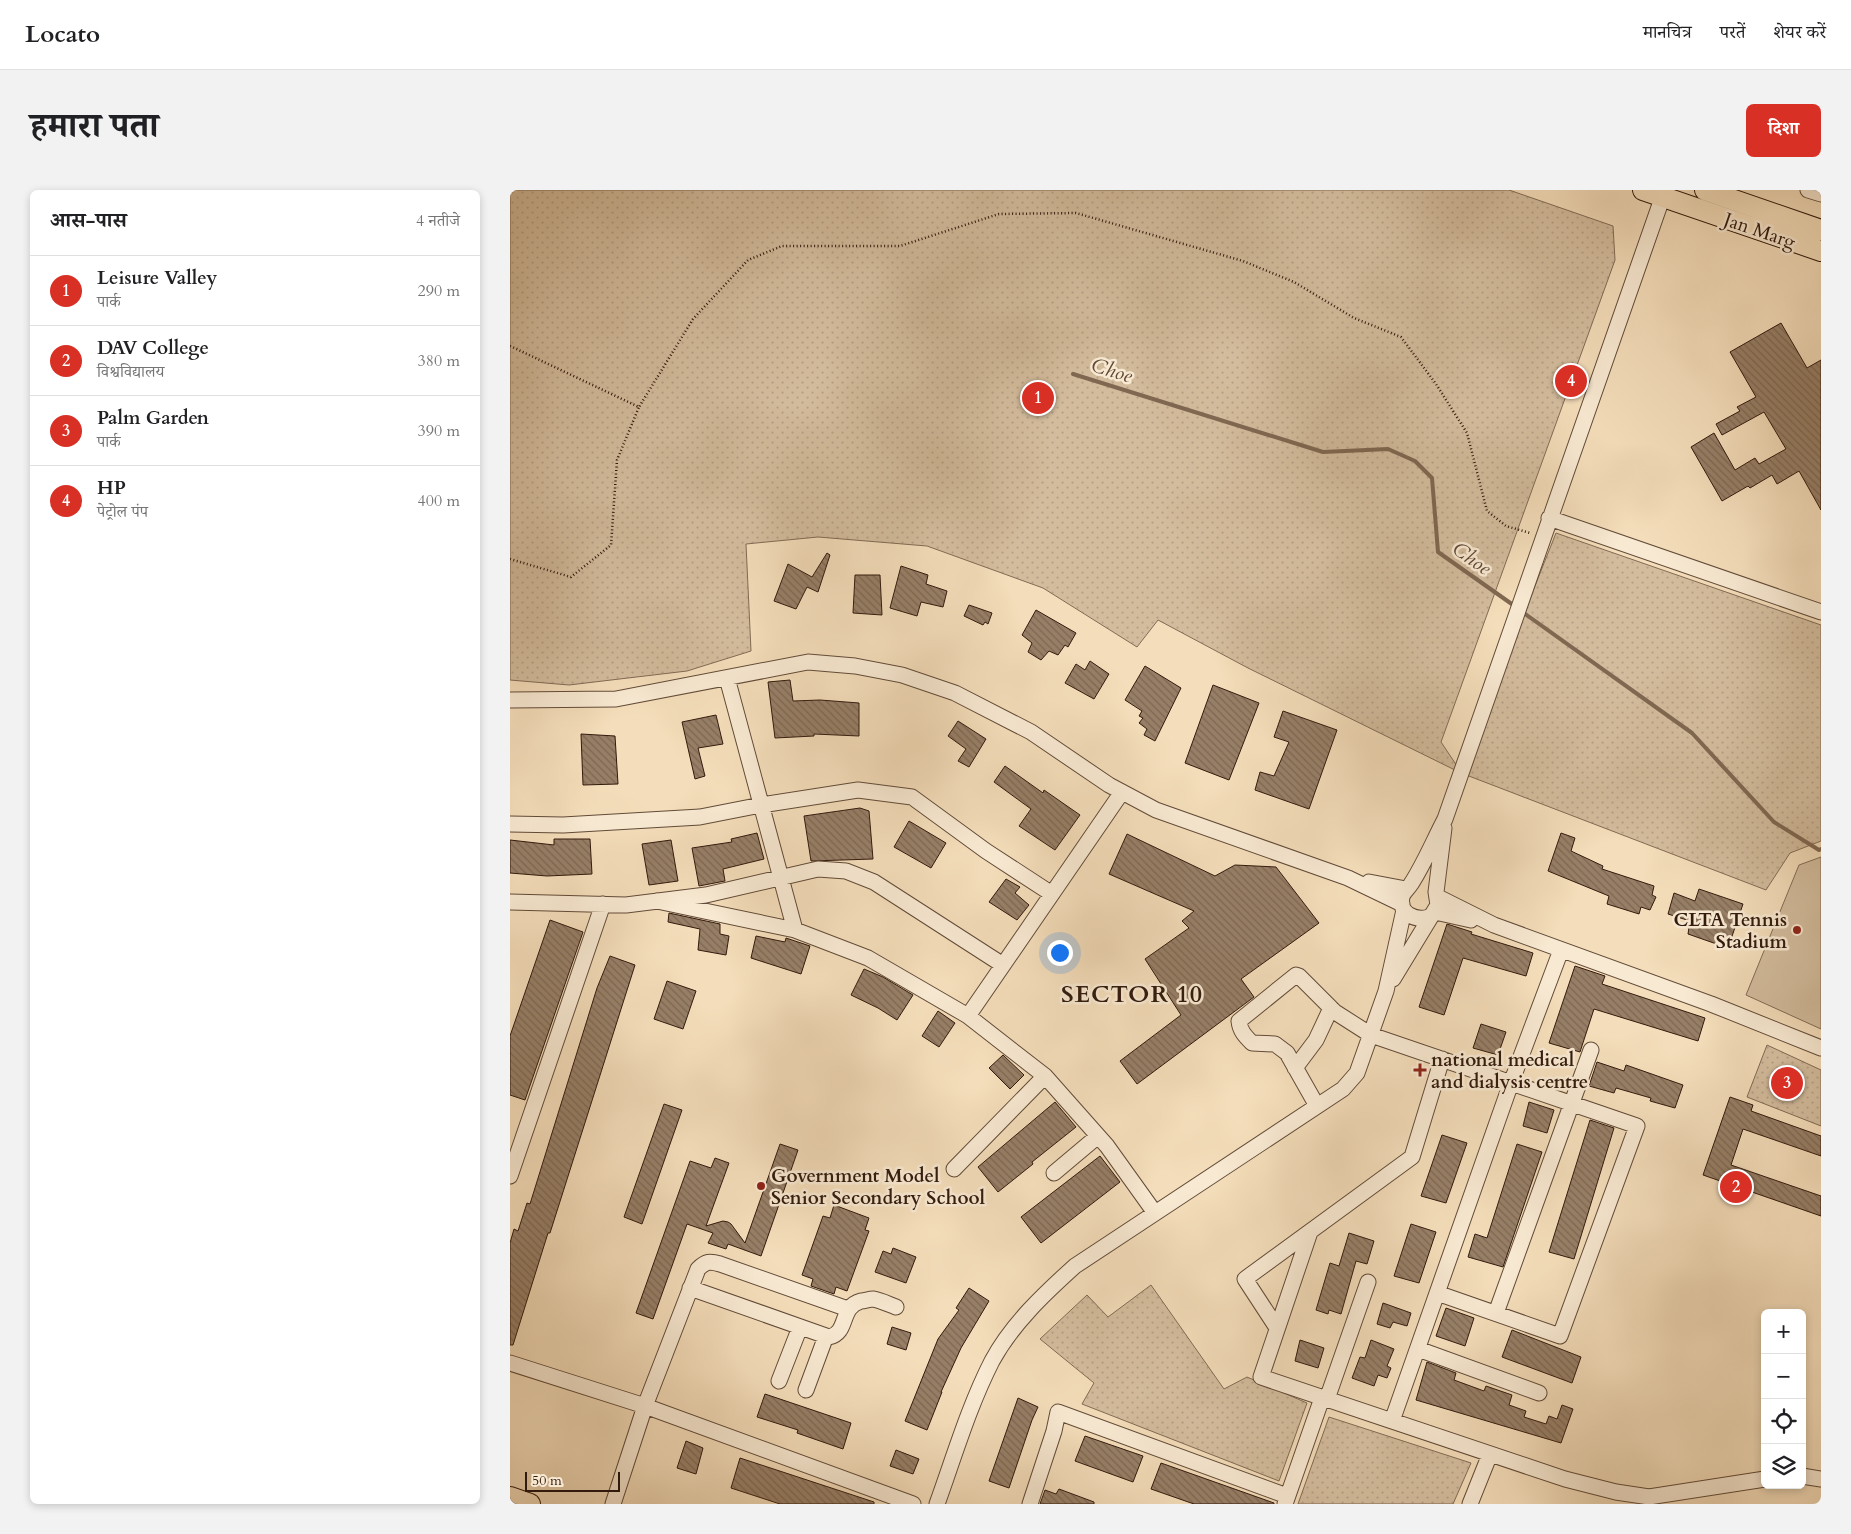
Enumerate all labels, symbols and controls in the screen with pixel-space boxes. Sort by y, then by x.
text: Locato [25,18,100,51]
text: मानचित्र [1643,20,1692,45]
text: परतें [1720,20,1745,45]
text: शेयर करें [1773,20,1826,45]
text: हमारा पता [30,102,159,150]
button: दिशा [1746,104,1821,157]
text: आस-पास [50,206,127,235]
street label: Jan Marg [1718,206,1799,255]
text: 4 नतीजे [416,210,460,232]
text: Leisure Valley [97,265,217,291]
text: 1 [62,280,70,302]
text: 290 m [418,280,460,302]
text: पार्क [97,291,121,313]
text: DAV College [97,335,209,361]
text: 2 [62,350,70,372]
text: 380 m [418,350,460,372]
water label: Choe [1088,351,1136,390]
text: विश्वविद्यालय [97,361,164,383]
pin: 4 [1555,362,1587,400]
pin: 1 [1022,379,1054,417]
text: Palm Garden [97,405,209,431]
text: 3 [62,420,70,442]
text: 390 m [418,420,460,442]
text: पार्क [97,431,121,453]
text: HP [97,475,126,501]
text: 4 [62,490,70,512]
text: 400 m [418,490,460,512]
text: पेट्रोल पंप [97,501,148,523]
water label: Choe [1447,535,1497,582]
place label: CLTA Tennis Stadium [1674,907,1788,955]
marker: CLTA Tennis Stadium [1791,924,1803,936]
your location [1047,940,1073,966]
district label: SECTOR 10 [1061,978,1203,1011]
place label: national medical and dialysis centre [1431,1047,1588,1095]
marker: national medical and dialysis centre [1413,1063,1427,1077]
pin: 3 [1771,1064,1803,1102]
place label: Government Model Senior Secondary School [771,1163,986,1211]
pin: 2 [1720,1168,1752,1206]
marker: Government Model Senior Secondary School [755,1180,767,1192]
map controls [1761,1309,1806,1489]
button: + [1761,1309,1806,1354]
button: − [1761,1354,1806,1399]
button: locate [1761,1399,1806,1444]
button: layers [1761,1444,1806,1489]
scale bar [525,1469,620,1492]
text: 50 m [532,1471,562,1490]

